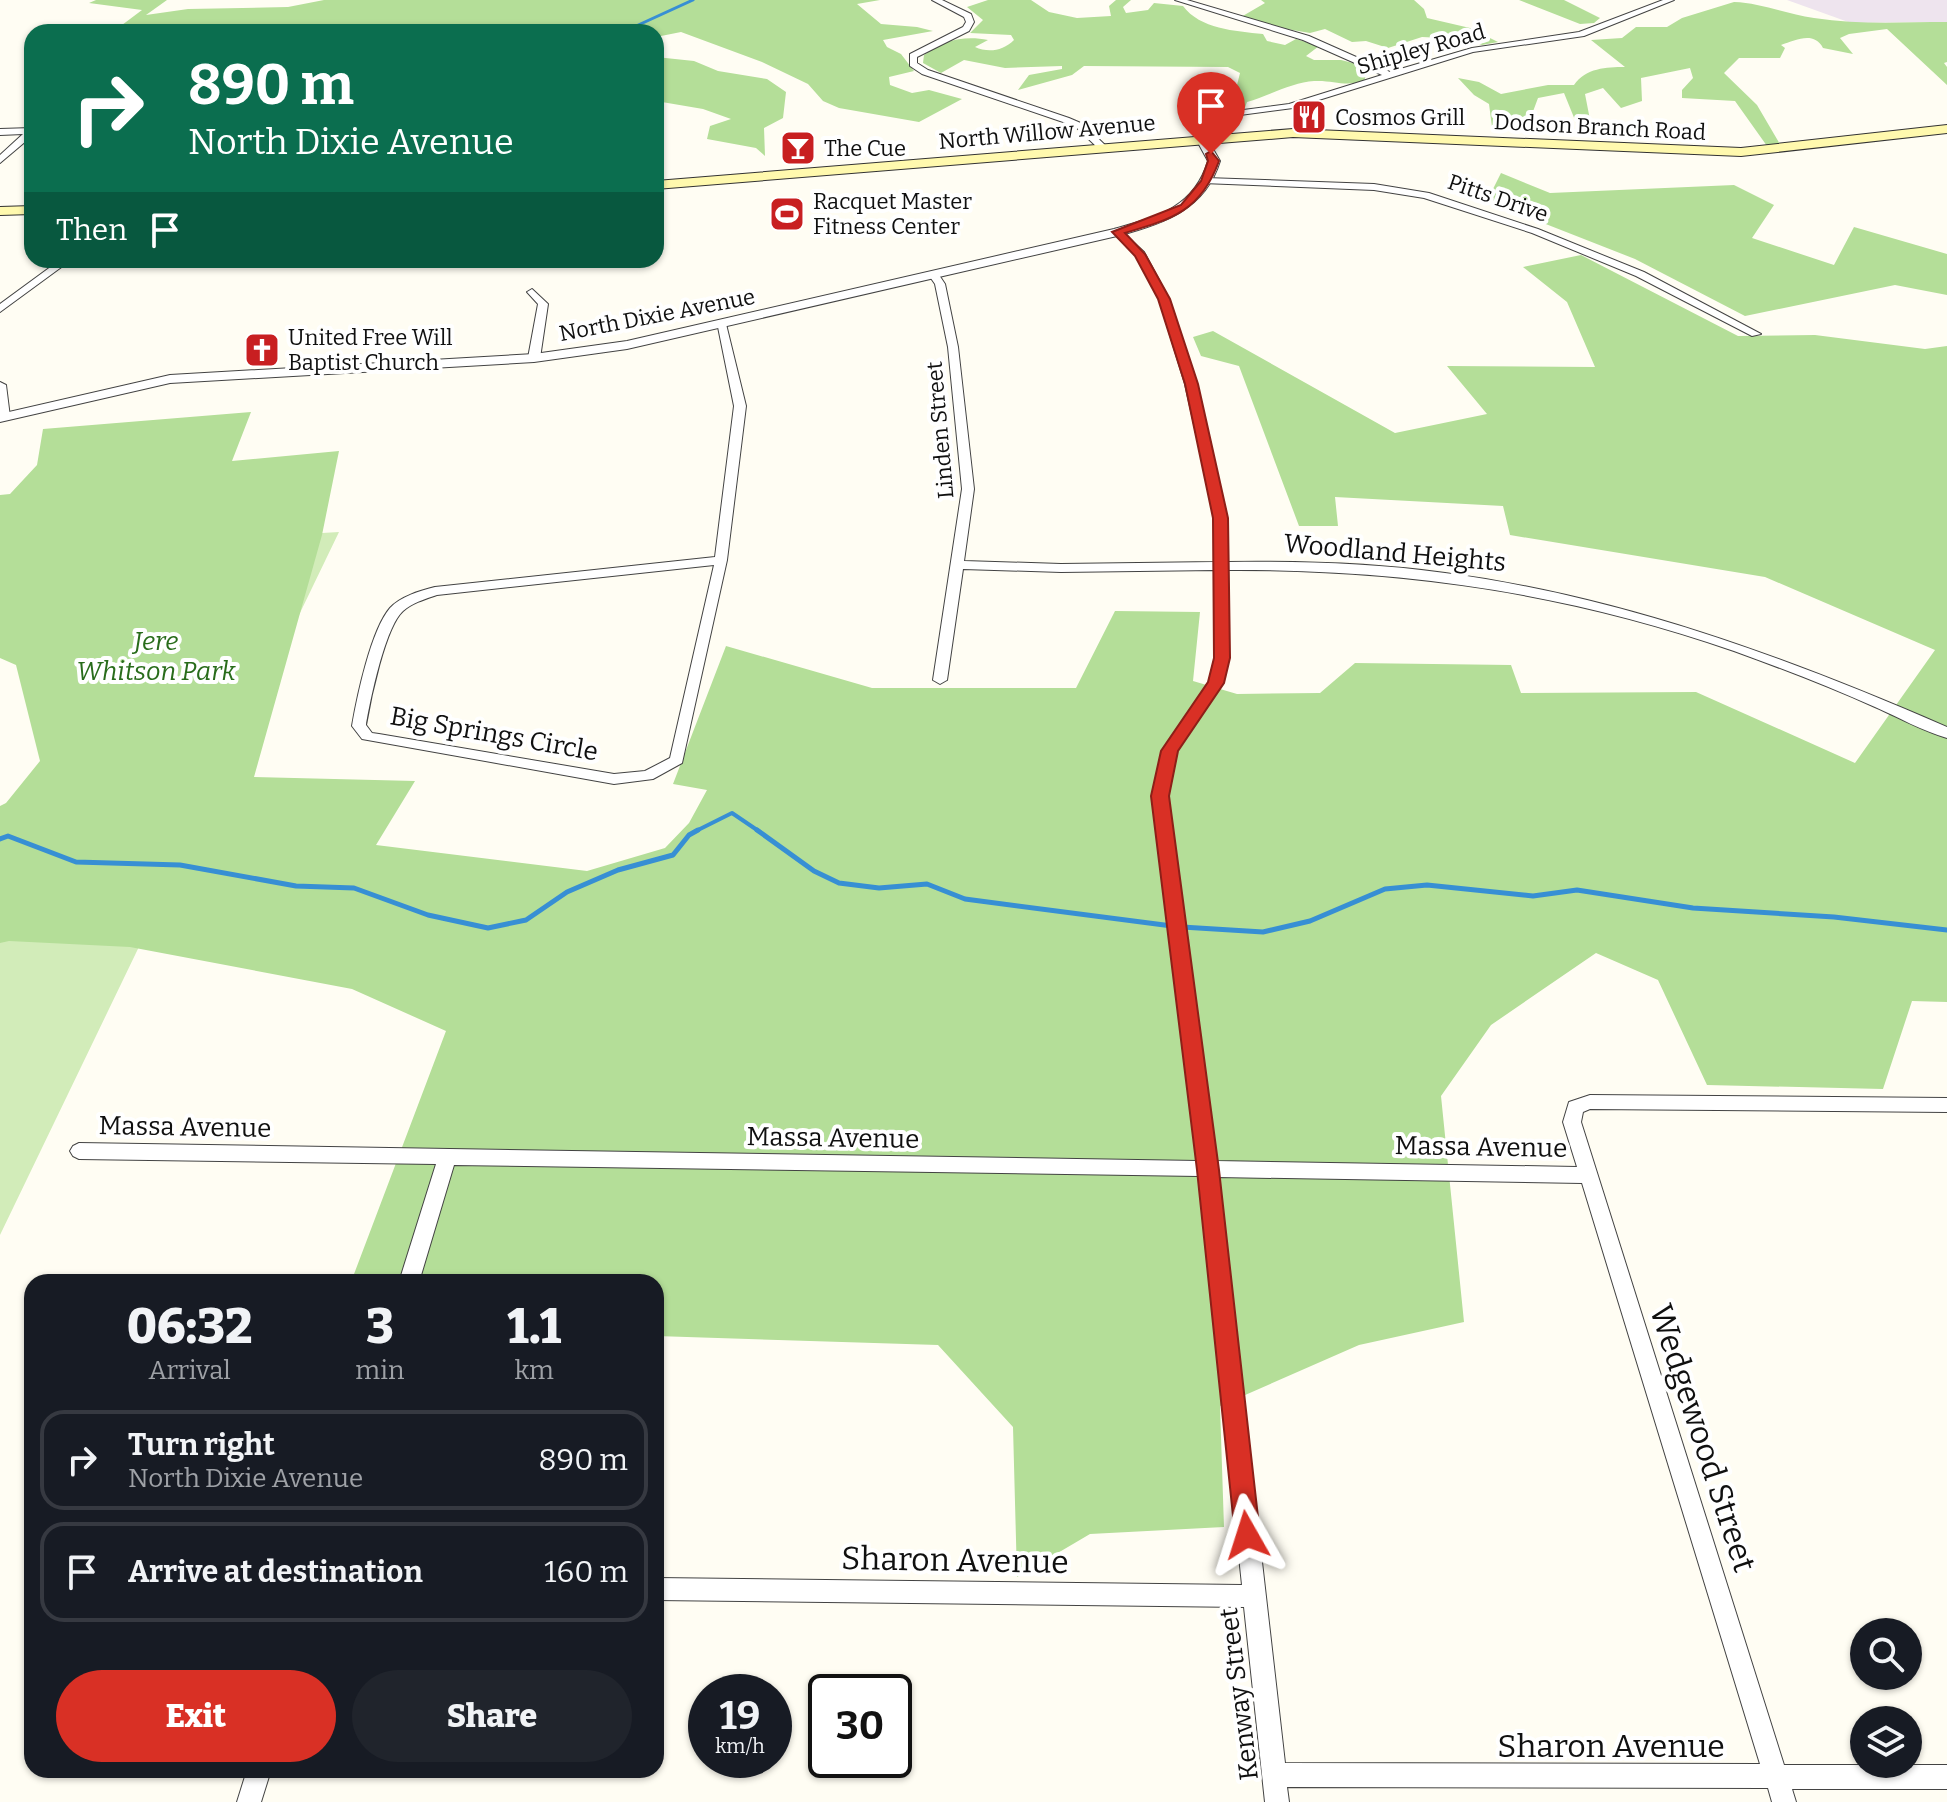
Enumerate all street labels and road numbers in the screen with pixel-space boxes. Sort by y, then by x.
street label: Shipley Road [1354,18,1488,80]
street label: Dodson Branch Road [1493,108,1707,146]
street label: North Willow Avenue [937,109,1157,155]
street label: Pitts Drive [1444,168,1552,228]
street label: North Dixie Avenue [557,283,757,347]
street label: Linden Street [921,360,959,500]
street label: Woodland Heights [1283,528,1507,578]
street label: Big Springs Circle [388,700,600,768]
street label: Massa Avenue [98,1110,272,1144]
street label: Massa Avenue [746,1121,920,1155]
street label: Massa Avenue [1394,1130,1568,1164]
street label: Wedgewood Street [1642,1300,1764,1577]
street label: Sharon Avenue [841,1539,1069,1581]
street label: Kenway Street [1213,1605,1265,1782]
street label: Sharon Avenue [1497,1727,1725,1765]

